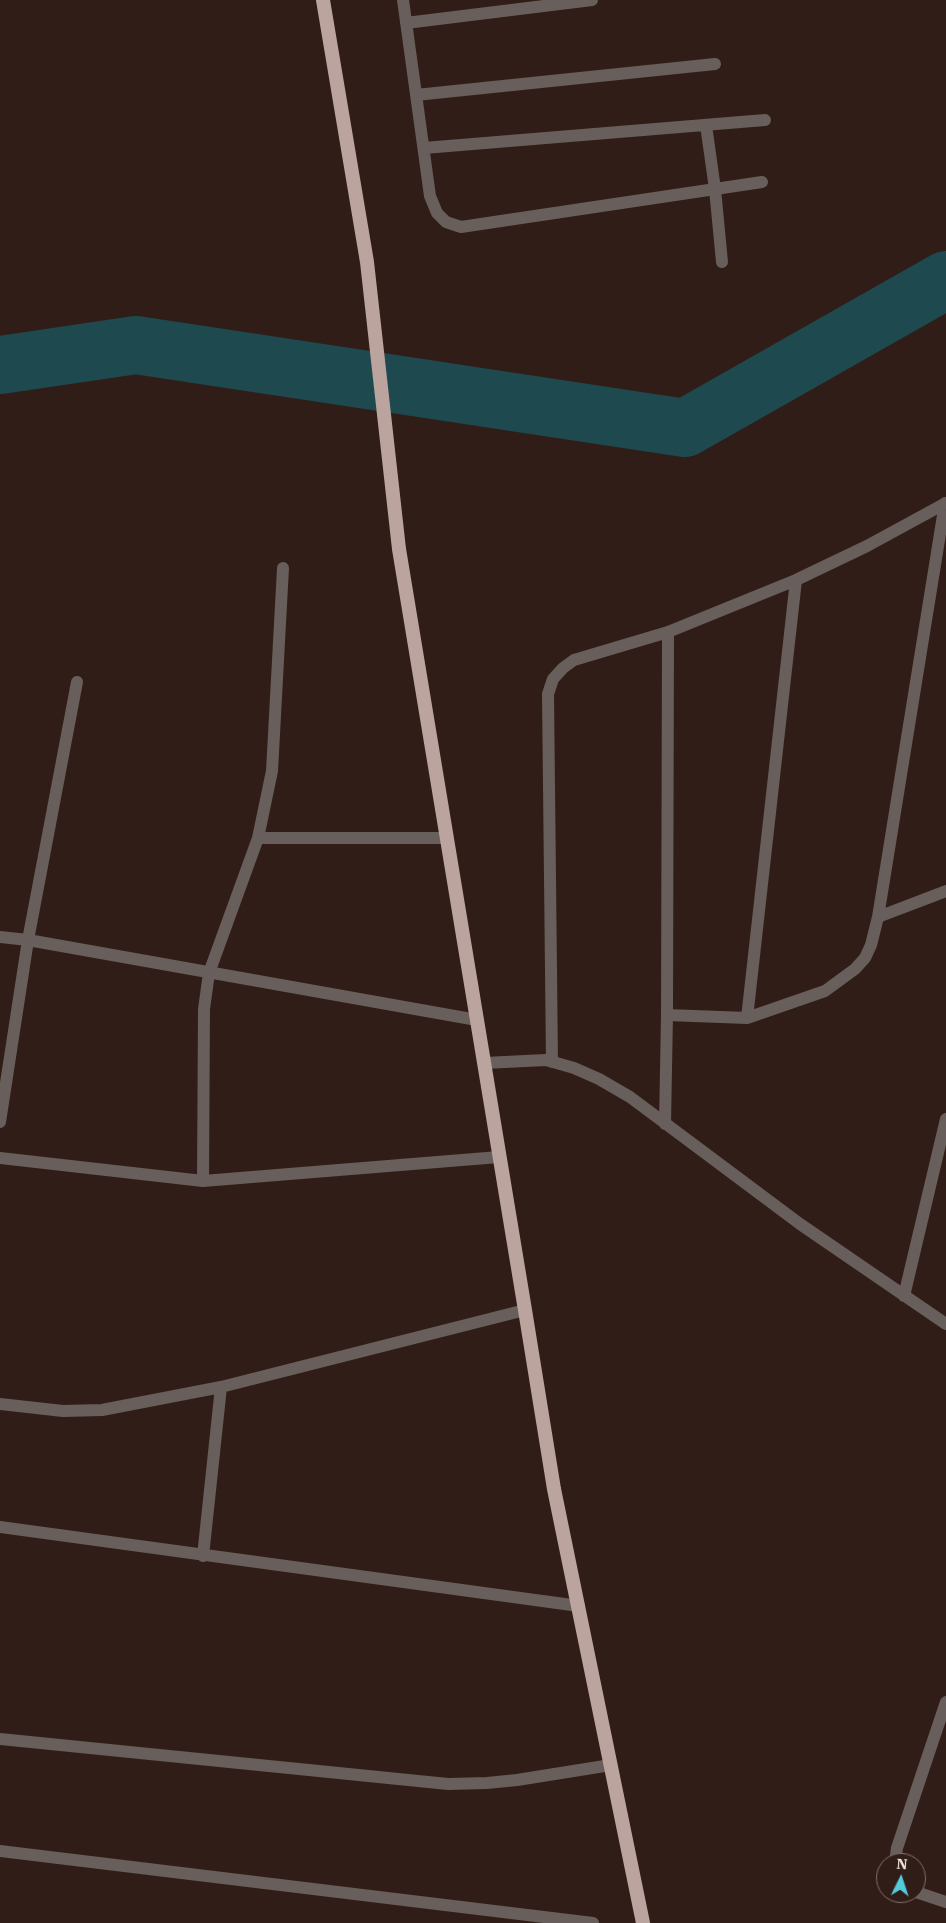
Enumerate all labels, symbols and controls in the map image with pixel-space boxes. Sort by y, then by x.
north arrow [876,1853,926,1903]
text: N [896,1855,908,1873]

